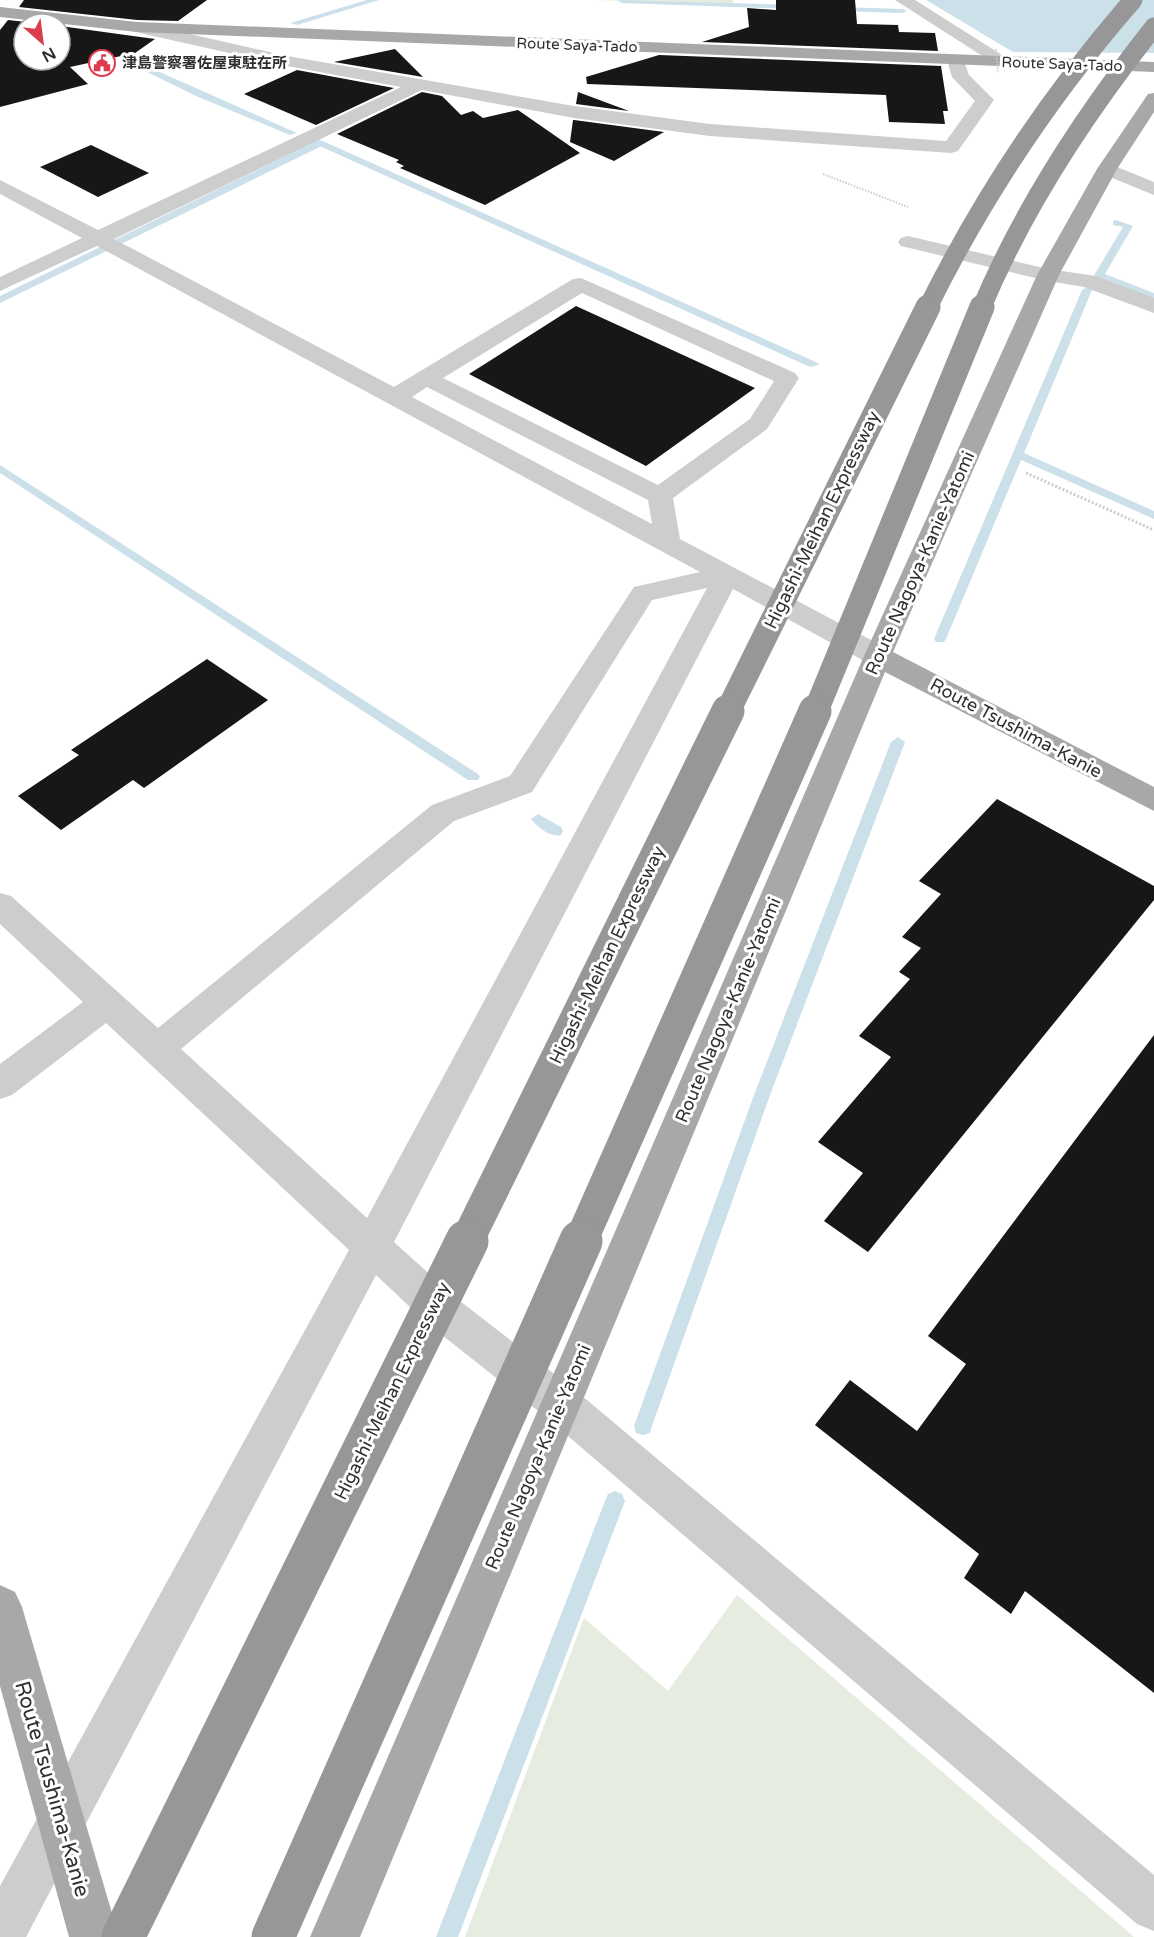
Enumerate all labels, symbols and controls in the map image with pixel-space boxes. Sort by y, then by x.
north arrow [12,12,72,72]
street label: Route Saya-Tado [516,34,638,56]
text: N [38,43,59,66]
public building icon: 津島警察署佐屋東駐在所 [87,48,117,78]
street label: Route Saya-Tado [1001,53,1123,75]
place label: 津島警察署佐屋東駐在所 [122,54,287,72]
street label: Higashi-Meihan Expressway [760,407,885,633]
street label: Route Nagoya-Kanie-Yatomi [861,448,979,678]
street label: Route Tsushima-Kanie [926,673,1106,783]
street label: Higashi-Meihan Expressway [545,842,670,1068]
street label: Route Nagoya-Kanie-Yatomi [670,894,786,1126]
street label: Higashi-Meihan Expressway [330,1278,455,1504]
street label: Route Nagoya-Kanie-Yatomi [480,1341,596,1573]
street label: Route Tsushima-Kanie [9,1678,95,1900]

